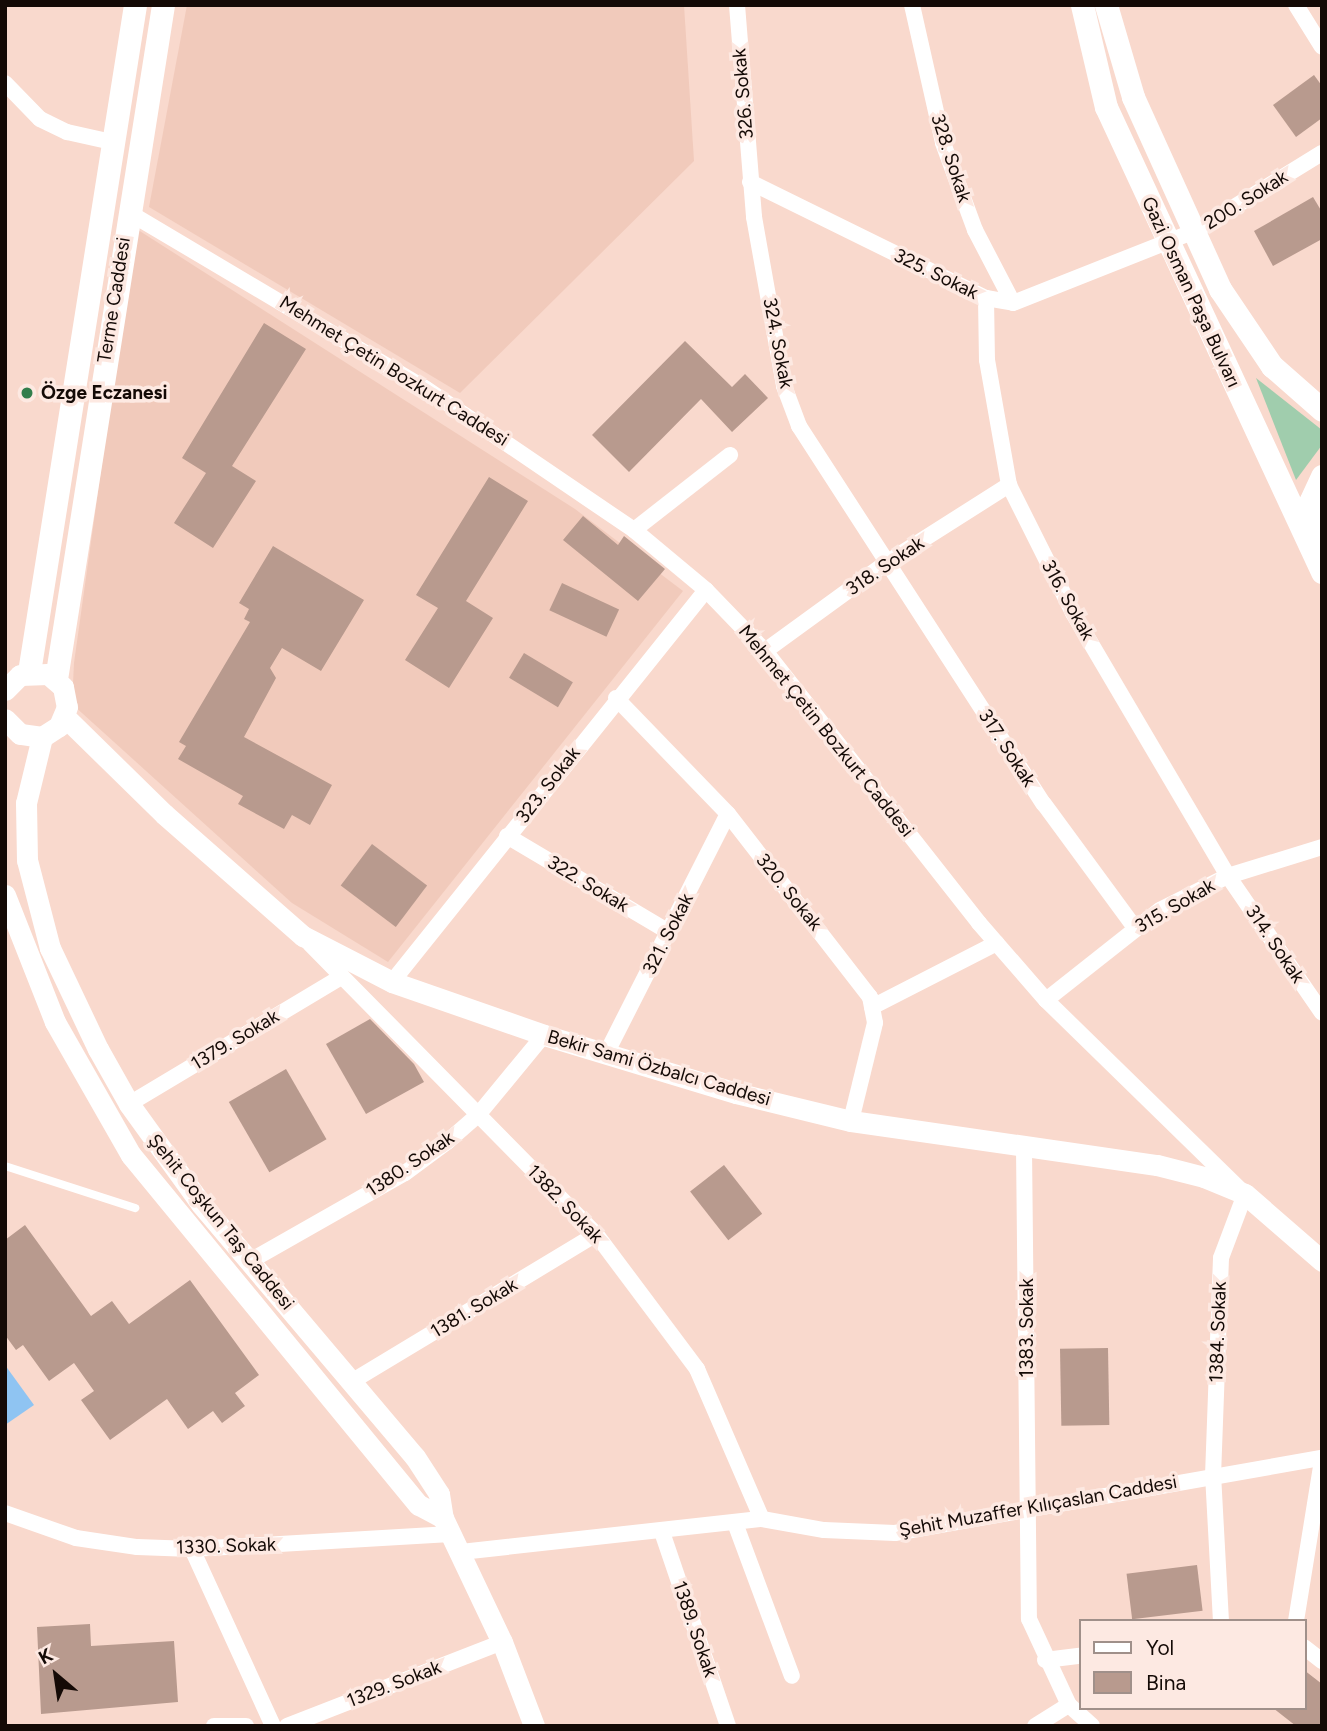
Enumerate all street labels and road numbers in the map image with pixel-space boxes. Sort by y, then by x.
street label: 326. Sokak [728,48,758,140]
street label: 328. Sokak [926,111,976,205]
street label: 200. Sokak [1200,165,1292,235]
street label: Gazi Osman Paşa Bulvarı [1137,193,1245,391]
street label: Terme Caddesi [93,236,135,364]
street label: 325. Sokak [890,244,982,304]
street label: Mehmet Çetin Bozkurt Caddesi [275,291,513,451]
street label: 324. Sokak [758,296,798,390]
street label: 318. Sokak [842,532,928,600]
street label: 316. Sokak [1037,556,1099,644]
street label: Mehmet Çetin Bozkurt Caddesi [734,621,918,841]
street label: 317. Sokak [974,705,1040,791]
street label: 323. Sokak [511,742,585,828]
street label: 320. Sokak [751,849,827,935]
street label: 322. Sokak [543,851,633,917]
street label: 315. Sokak [1131,874,1219,938]
street label: 321. Sokak [638,890,698,978]
street label: 314. Sokak [1241,901,1309,987]
street label: 1379. Sokak [187,1005,283,1075]
street label: Bekir Sami Özbalcı Caddesi [545,1025,773,1111]
street label: 1380. Sokak [362,1126,458,1202]
street label: Şehit Coşkun Taş Caddesi [143,1129,299,1315]
street label: 1382. Sokak [522,1160,608,1248]
street label: 1381. Sokak [427,1273,521,1343]
street label: 1383. Sokak [1016,1278,1038,1378]
street label: 1384. Sokak [1205,1281,1231,1383]
street label: Şehit Muzaffer Kılıçaslan Caddesi [897,1470,1179,1542]
street label: 1330. Sokak [176,1533,276,1559]
street label: 1389. Sokak [668,1578,722,1680]
street label: 1329. Sokak [344,1656,444,1712]

